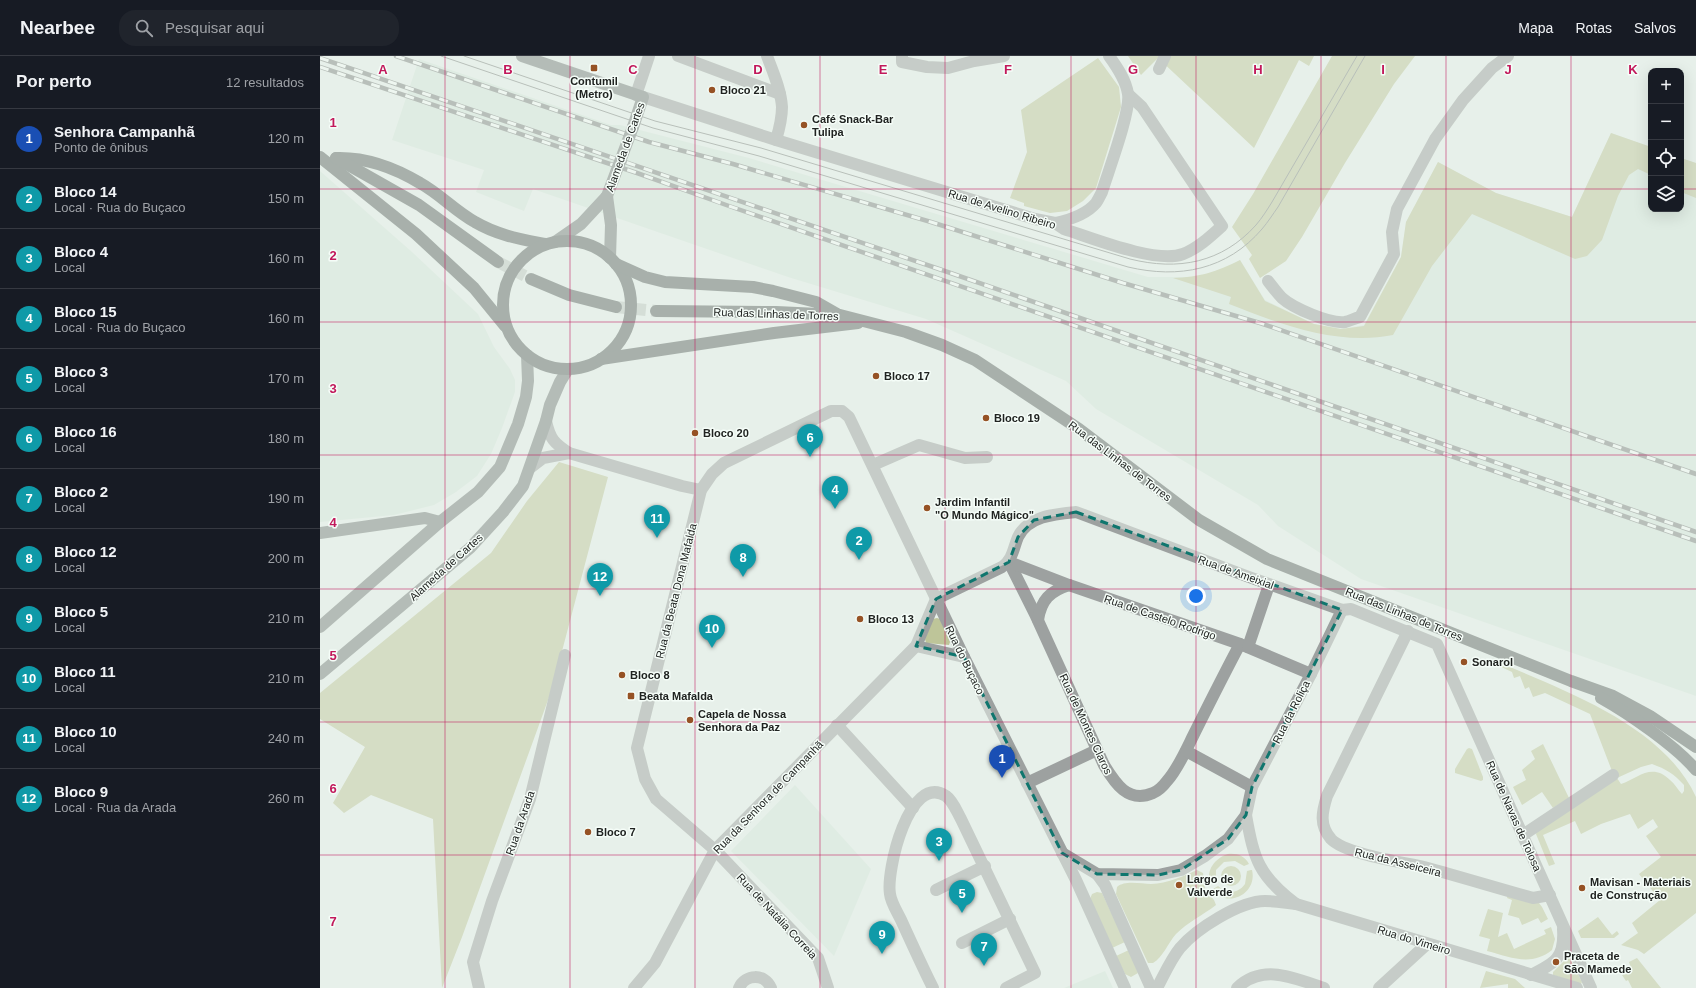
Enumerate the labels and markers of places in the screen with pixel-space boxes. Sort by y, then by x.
marker: Contumil (Metro) [589,63,599,73]
place label: Contumil (Metro) [570,75,618,100]
place label: Bloco 21 [720,84,766,96]
marker: Bloco 21 [707,85,717,95]
place label: Café Snack-Bar Tulipa [812,113,894,138]
marker: Café Snack-Bar Tulipa [799,120,809,130]
place label: Bloco 17 [884,370,930,382]
marker: Bloco 17 [871,371,881,381]
place label: Bloco 19 [994,412,1040,424]
marker: Bloco 19 [981,413,991,423]
pin: 6 [797,424,823,457]
place label: Bloco 20 [703,427,749,439]
marker: Bloco 20 [690,428,700,438]
pin: 4 [822,476,848,509]
place label: Jardim Infantil "O Mundo Mágico" [935,496,1034,521]
marker: Jardim Infantil "O Mundo Mágico" [922,503,932,513]
pin: 11 [644,505,670,538]
pin: 2 [846,527,872,560]
pin: 8 [730,544,756,577]
pin: 12 [587,563,613,596]
place label: Bloco 13 [868,613,914,625]
marker: Bloco 13 [855,614,865,624]
pin: 10 [699,615,725,648]
place label: Sonarol [1472,656,1513,668]
marker: Sonarol [1459,657,1469,667]
place label: Bloco 8 [630,669,670,681]
marker: Bloco 8 [617,670,627,680]
place label: Beata Mafalda [639,690,714,702]
marker: Beata Mafalda [626,691,636,701]
place label: Capela de Nossa Senhora da Paz [698,708,787,733]
marker: Capela de Nossa Senhora da Paz [685,715,695,725]
pin: 1 [989,745,1015,778]
place label: Bloco 7 [596,826,636,838]
marker: Bloco 7 [583,827,593,837]
pin: 3 [926,828,952,861]
place label: Largo de Valverde [1187,873,1233,898]
place label: Mavisan - Materiais de Construção [1590,876,1691,901]
pin: 5 [949,880,975,913]
marker: Largo de Valverde [1174,880,1184,890]
marker: Mavisan - Materiais de Construção [1577,883,1587,893]
pin: 9 [869,921,895,954]
pin: 7 [971,933,997,966]
place label: Praceta de São Mamede [1564,950,1631,975]
marker: Praceta de São Mamede [1551,957,1561,967]

